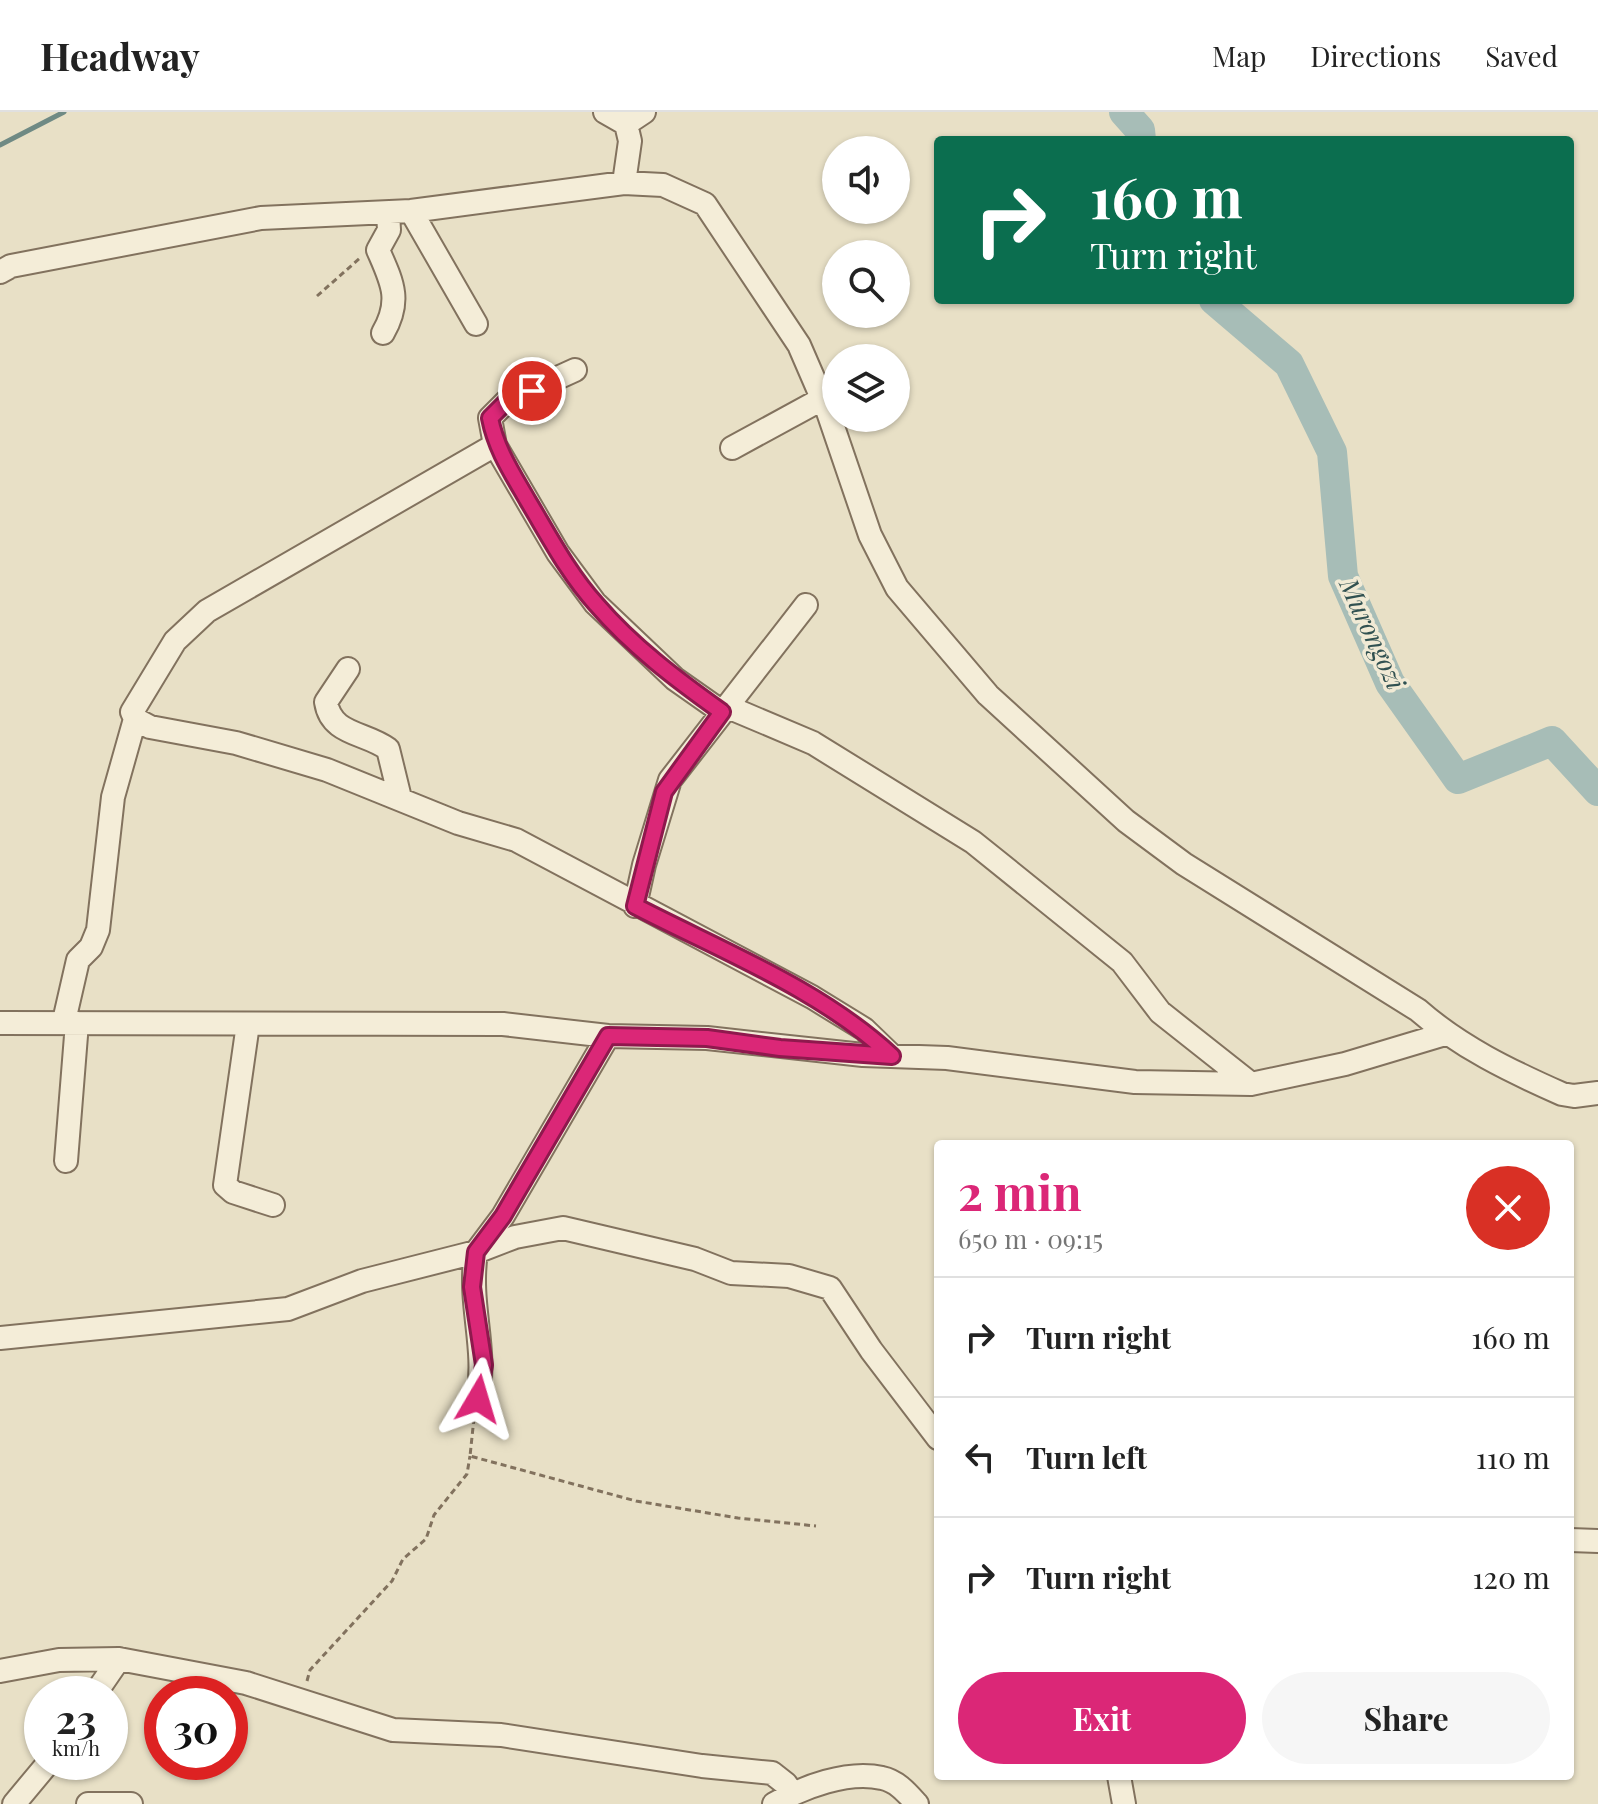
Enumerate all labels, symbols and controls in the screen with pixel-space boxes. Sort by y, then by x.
text: Headway [40,30,200,81]
text: Map [1212,37,1266,74]
text: Directions [1310,37,1441,74]
text: Saved [1485,37,1558,74]
map controls [822,136,910,432]
button: sound [822,136,910,224]
text: 160 m [1090,158,1243,233]
icon: right [958,168,1062,272]
text: Turn right [1090,230,1257,278]
button: search [822,240,910,328]
button: layers [822,344,910,432]
pin [498,357,566,425]
icon: arrive [510,369,554,413]
water label: Murongozi [1332,571,1415,696]
text: 2 min [958,1159,1082,1223]
button: close [1466,1166,1550,1250]
text: 650 m · 09:15 [958,1221,1103,1256]
icon: right [958,1315,1002,1359]
text: Turn right [1026,1317,1171,1357]
text: 160 m [1471,1317,1550,1357]
position arrow [436,1357,520,1441]
icon: left [958,1435,1002,1479]
text: Turn left [1026,1437,1147,1477]
text: 110 m [1476,1437,1550,1477]
icon: right [958,1555,1002,1599]
text: Turn right [1026,1557,1171,1597]
text: 120 m [1472,1557,1550,1597]
button: Exit [958,1672,1246,1764]
button: Share [1262,1672,1550,1764]
speed limit sign: 30 [144,1676,248,1780]
text: 23 [56,1691,96,1744]
text: km/h [52,1734,100,1761]

